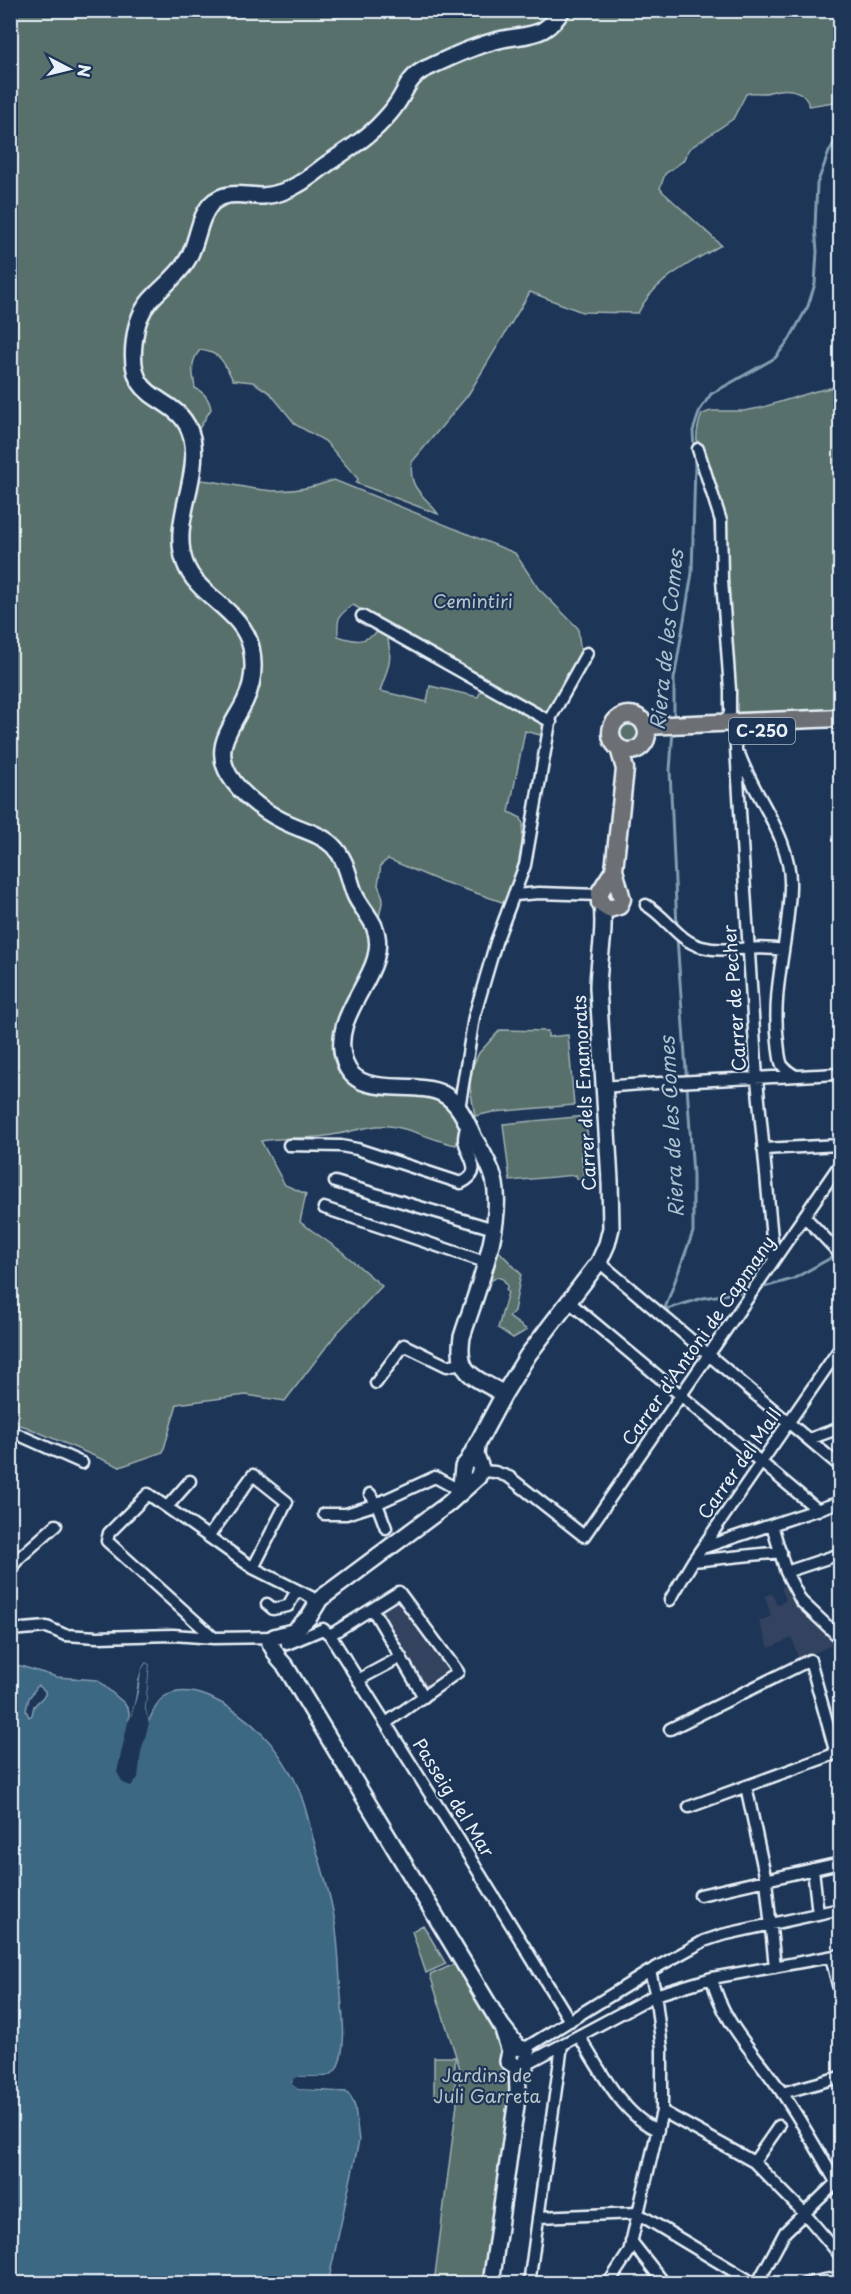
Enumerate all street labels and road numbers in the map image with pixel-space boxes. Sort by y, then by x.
road number: C-250 [729,718,795,744]
street label: Carrer de Pecher [715,923,752,1072]
street label: Carrer dels Enamorats [565,994,602,1192]
street label: Carrer d'Antoni de Capmany [615,1229,781,1451]
street label: Carrer del Mall [690,1402,787,1524]
street label: Passeig del Mar [407,1733,502,1862]

